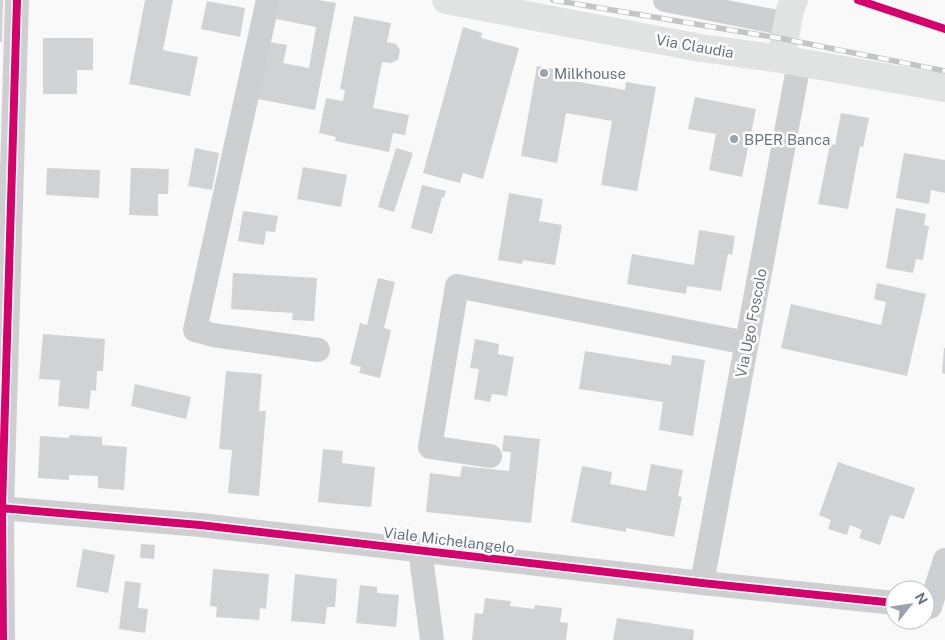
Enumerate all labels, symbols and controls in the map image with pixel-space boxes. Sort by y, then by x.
street label: Via Claudia [655,31,735,61]
place label: Milkhouse [554,65,626,82]
marker: Milkhouse [538,67,550,79]
place label: BPER Banca [744,131,830,148]
marker: BPER Banca [728,133,740,145]
street label: Via Ugo Foscolo [732,267,770,379]
street label: Viale Michelangelo [382,524,516,556]
north arrow [885,580,935,630]
text: N [912,590,931,607]

